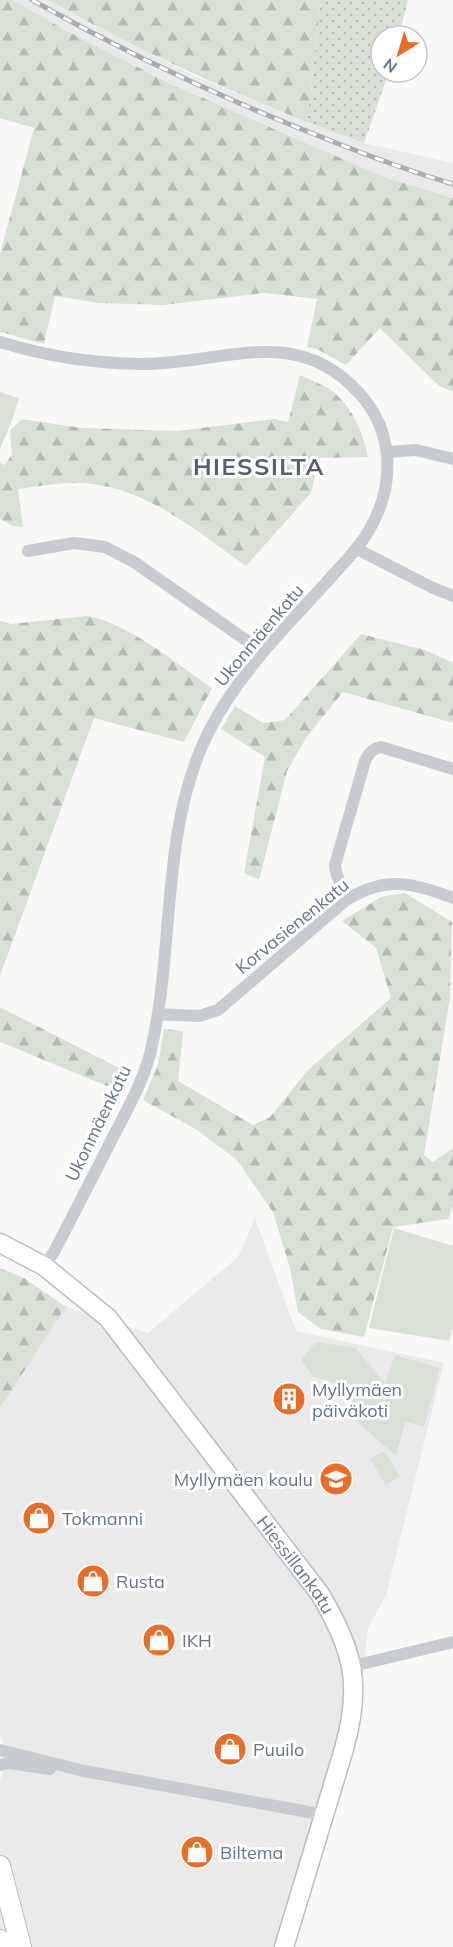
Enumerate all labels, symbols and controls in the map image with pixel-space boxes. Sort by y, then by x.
north arrow [369,24,429,84]
text: N [379,54,401,78]
district label: HIESSILTA [193,451,325,481]
street label: Ukonmäenkatu [209,579,309,691]
street label: Korvasienenkatu [231,873,353,979]
street label: Ukonmäenkatu [60,1061,136,1185]
place label: Myllymäen päiväkoti [312,1378,402,1422]
building icon: Myllymäen päiväkoti [271,1381,307,1417]
school or university icon: Myllymäen koulu [318,1461,354,1497]
place label: Myllymäen koulu [174,1468,313,1491]
shop icon: Tokmanni [21,1500,57,1536]
place label: Tokmanni [62,1507,143,1530]
street label: Hiessillankatu [252,1510,340,1617]
shop icon: Rusta [75,1563,111,1599]
place label: Rusta [116,1570,165,1593]
shop icon: IKH [141,1622,177,1658]
place label: IKH [182,1629,212,1652]
shop icon: Puuilo [212,1731,248,1767]
place label: Puuilo [253,1738,304,1761]
shop icon: Biltema [179,1834,215,1870]
place label: Biltema [220,1841,283,1864]

